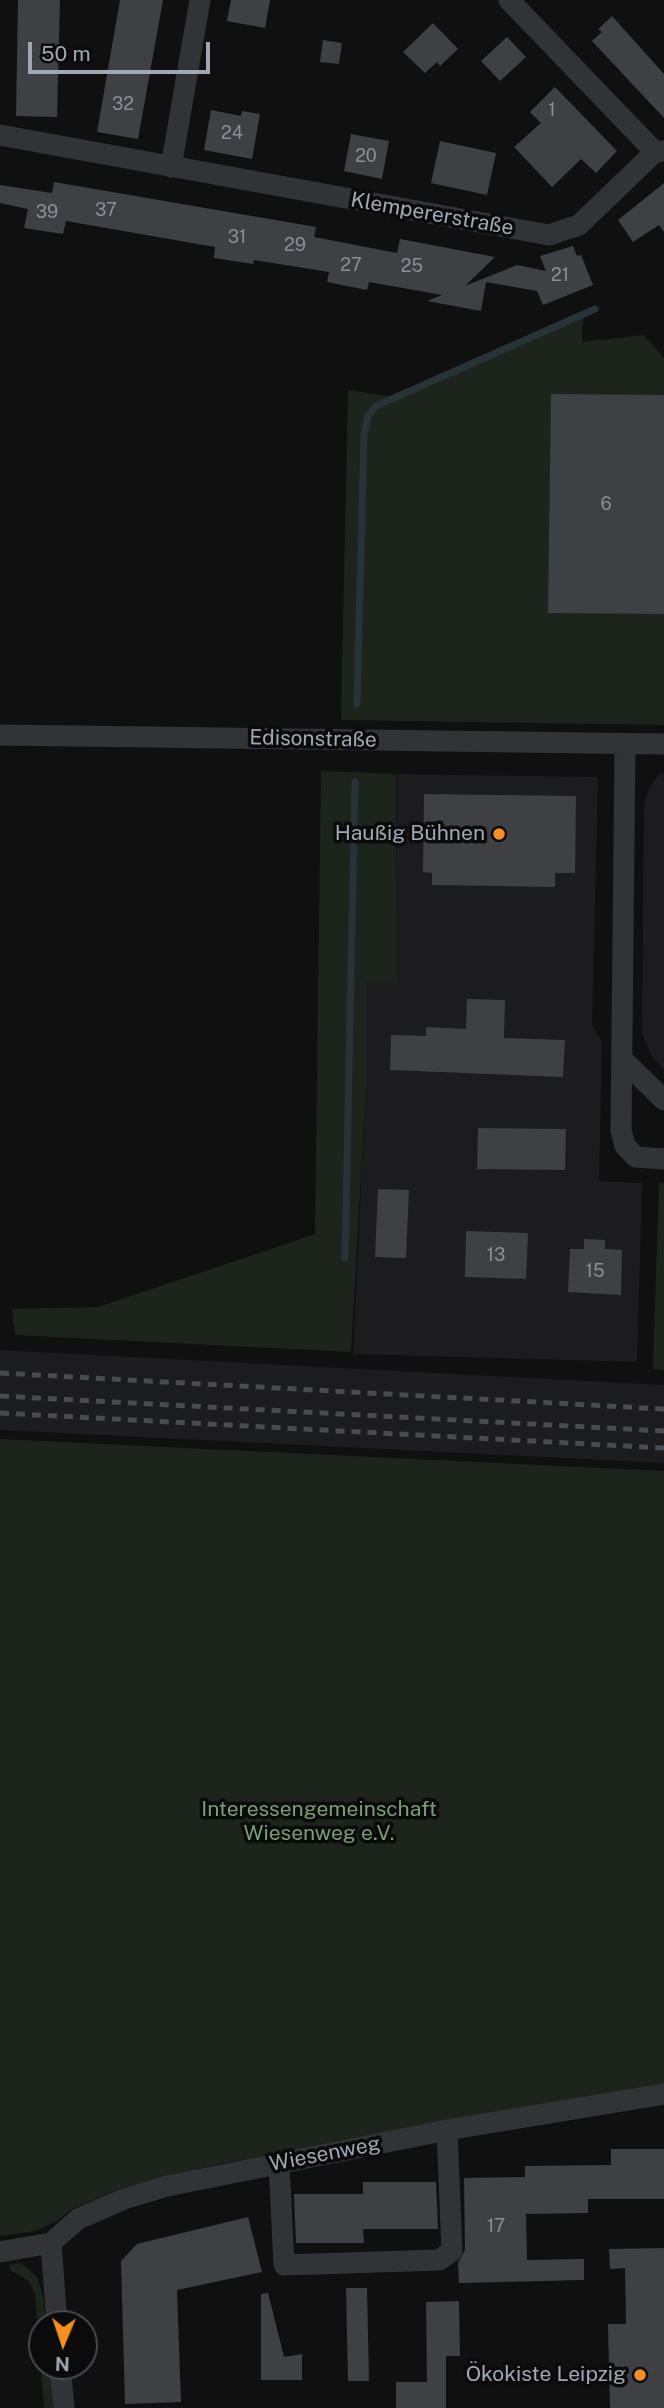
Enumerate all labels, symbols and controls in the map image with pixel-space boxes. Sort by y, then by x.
scale bar [32,28,214,72]
text: 50 m [41,41,91,66]
house number: 32 [112,93,134,115]
house number: 1 [548,99,556,121]
house number: 24 [221,122,243,144]
house number: 20 [355,145,377,167]
street label: Klempererstraße [349,187,515,241]
house number: 37 [95,199,117,221]
house number: 39 [36,201,58,223]
house number: 31 [228,226,246,248]
house number: 29 [284,234,306,256]
house number: 27 [340,254,362,276]
house number: 25 [401,255,423,277]
house number: 21 [551,264,569,286]
house number: 6 [600,493,612,515]
street label: Edisonstraße [249,725,377,753]
place label: Haußig Bühnen [335,821,485,847]
marker: Haußig Bühnen [491,826,507,842]
house number: 13 [487,1244,505,1266]
house number: 15 [586,1260,604,1282]
park label: Interessengemeinschaft Wiesenweg e.V. [201,1797,437,1847]
street label: Wiesenweg [267,2131,383,2177]
house number: 17 [487,2215,505,2237]
north arrow [28,2310,98,2380]
text: N [55,2353,70,2375]
place label: Ökokiste Leipzig [466,2362,626,2388]
marker: Ökokiste Leipzig [632,2367,648,2383]

